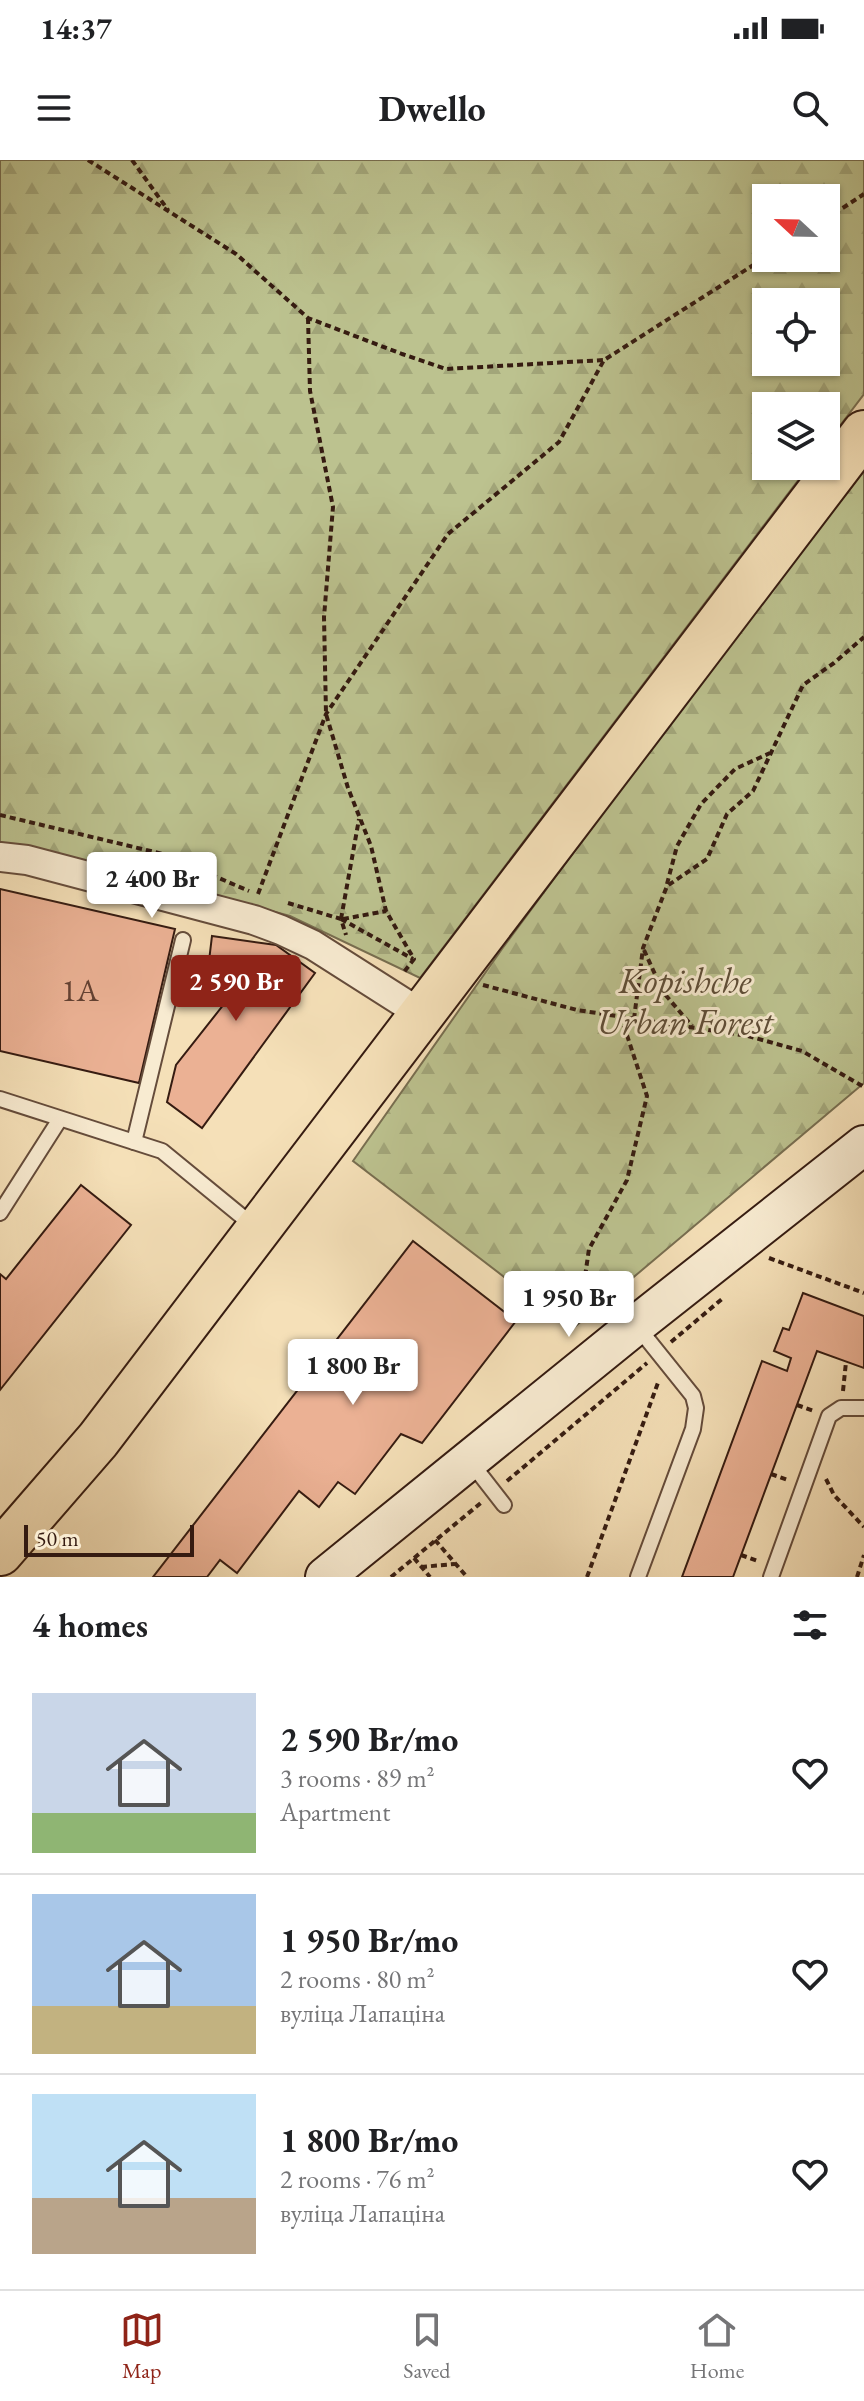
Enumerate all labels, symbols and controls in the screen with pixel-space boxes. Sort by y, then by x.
text: 14:37 [40,9,112,48]
text: Dwello [378,85,486,132]
icon: menu [32,86,76,130]
icon: search [788,86,832,130]
north arrow [752,184,840,272]
map controls [752,184,840,480]
button: locate [752,288,840,376]
button: layers [752,392,840,480]
pin: 2 400 Br [69,852,235,920]
text: 2 400 Br [105,861,199,895]
pin: 2 590 Br [153,955,319,1023]
park label: Kopishche Urban Forest [597,957,775,1045]
text: 2 590 Br [189,964,283,998]
house number: 1А [61,969,100,1011]
pin: 1 950 Br [486,1271,652,1339]
text: 1 950 Br [522,1280,616,1314]
pin: 1 800 Br [270,1339,436,1407]
text: 1 800 Br [306,1348,400,1382]
scale bar [24,1521,194,1557]
text: 50 m [36,1524,79,1553]
text: 4 homes [32,1603,148,1647]
icon: filters [788,1603,832,1647]
text: 2 590 Br/mo [280,1717,458,1761]
icon: home [96,1725,192,1821]
icon: heart [788,1751,832,1795]
text: 3 rooms · 89 m² [280,1761,435,1795]
text: Apartment [280,1795,390,1829]
text: 1 950 Br/mo [280,1918,458,1962]
icon: home [96,1926,192,2022]
icon: heart [788,1952,832,1996]
text: 2 rooms · 80 m² [280,1962,435,1996]
text: вуліца Лапаціна [280,1996,445,2030]
text: 1 800 Br/mo [280,2118,458,2162]
icon: home [96,2126,192,2222]
icon: heart [788,2152,832,2196]
text: 2 rooms · 76 m² [280,2162,435,2196]
text: вуліца Лапаціна [280,2196,445,2230]
tab: Map [120,2308,164,2385]
tab: Saved [403,2308,450,2385]
tab: Home [690,2308,744,2385]

